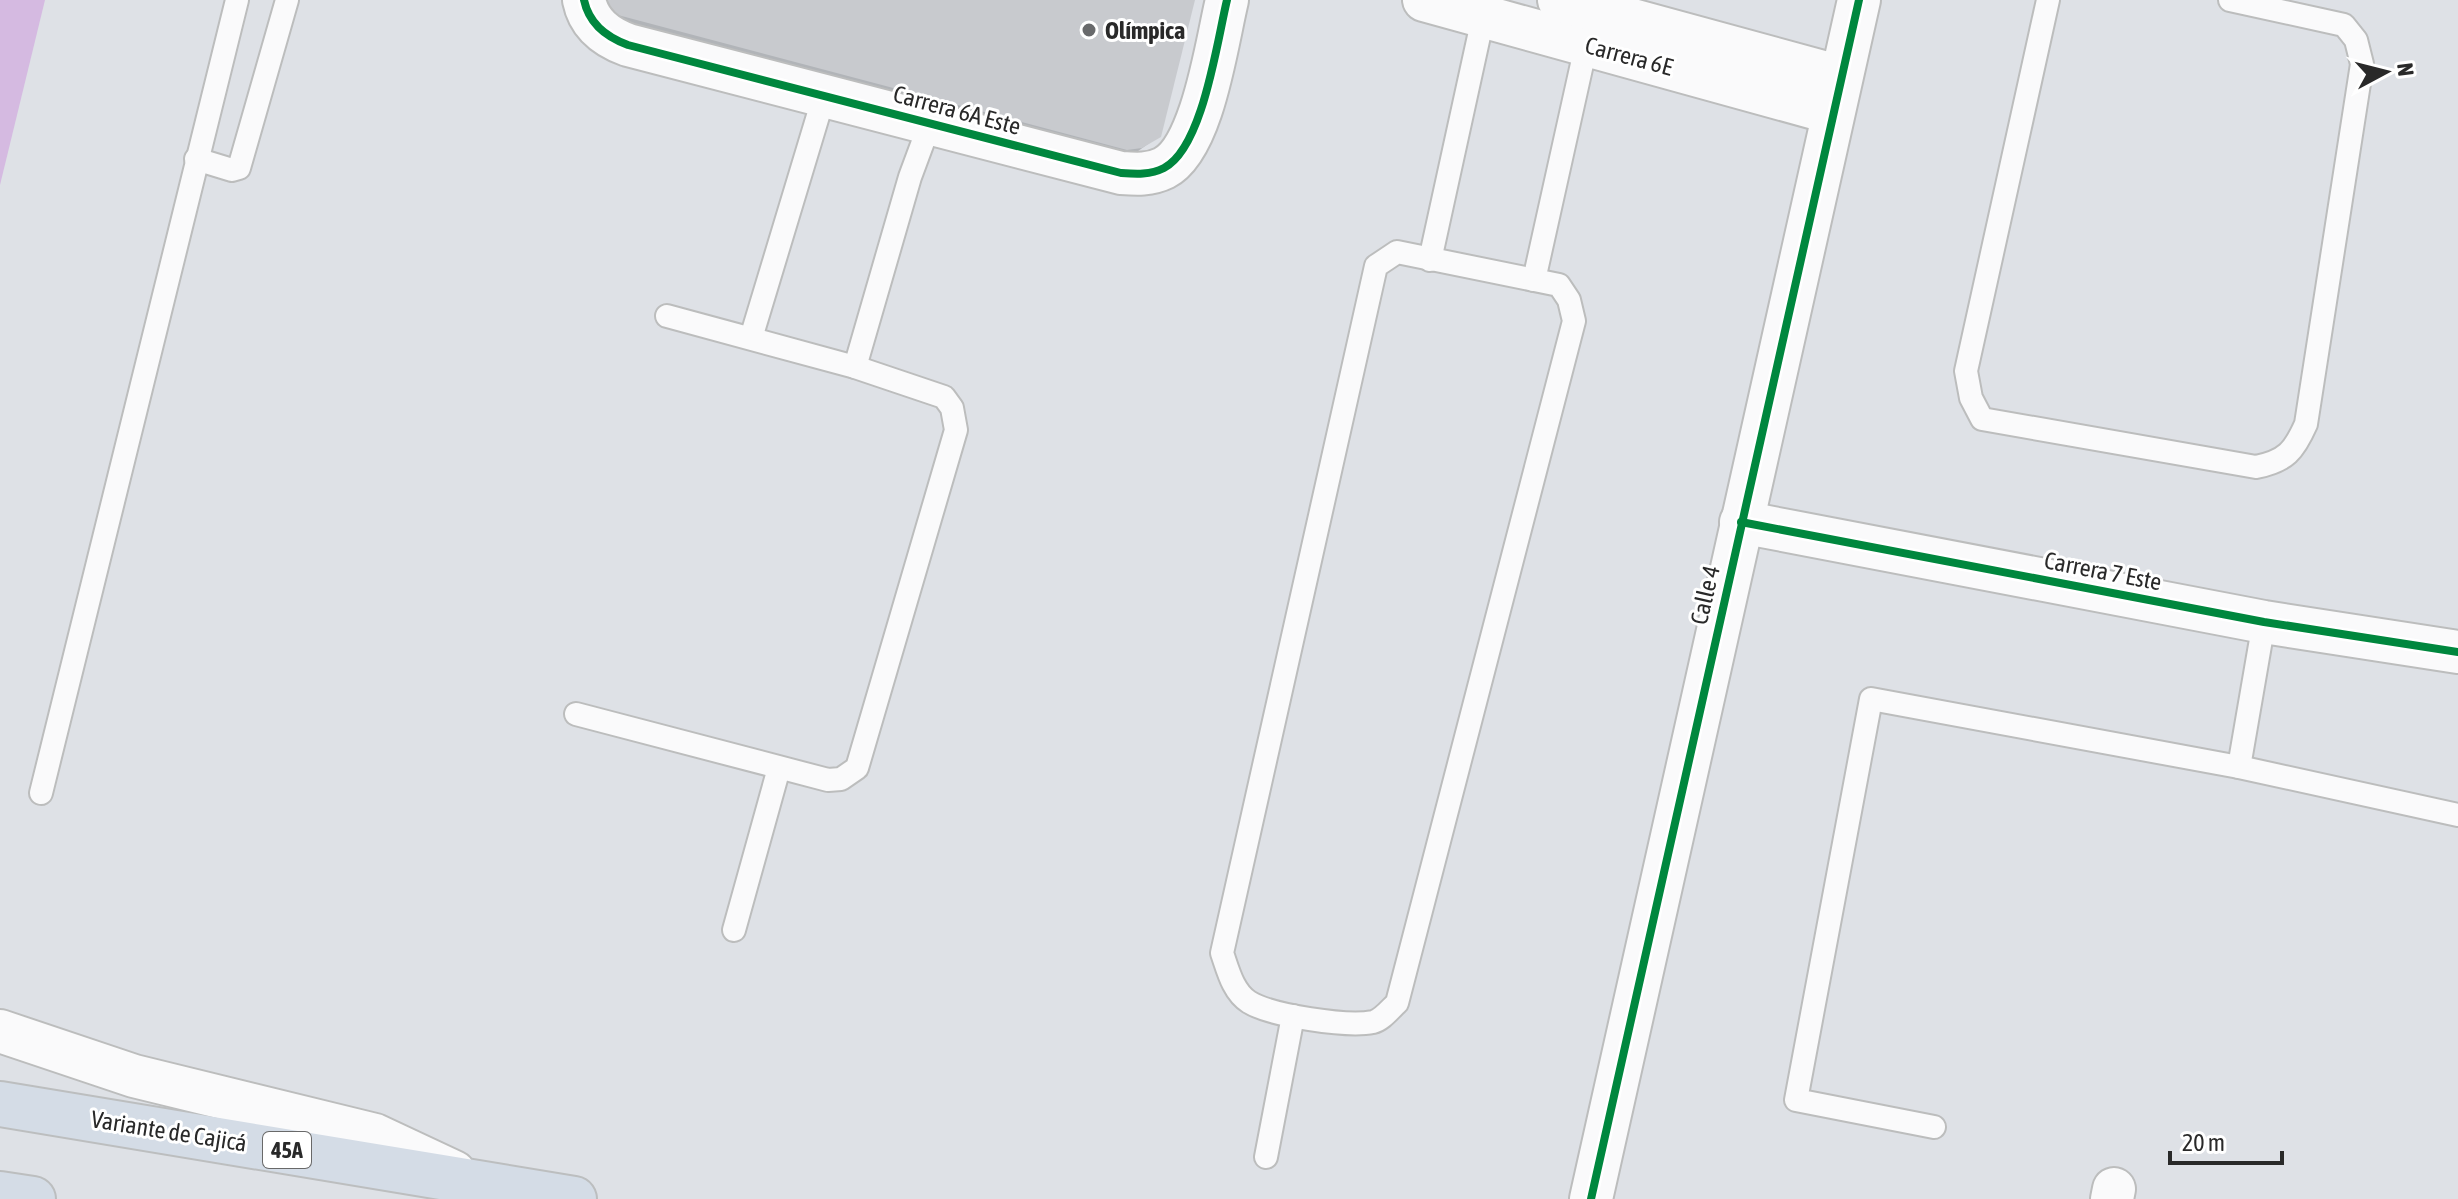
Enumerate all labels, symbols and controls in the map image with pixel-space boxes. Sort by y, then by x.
place label: Olímpica [1105,17,1185,44]
marker: Olímpica [1080,21,1098,39]
street label: Carrera 6E [1582,31,1676,81]
north arrow [2346,32,2426,112]
text: N [2392,62,2420,78]
street label: Carrera 6A Este [890,80,1024,140]
street label: Carrera 7 Este [2042,546,2164,596]
street label: Calle 4 [1685,563,1725,627]
street label: Variante de Cajicá [89,1105,249,1157]
scale bar [2170,1115,2282,1165]
text: 20 m [2182,1129,2225,1156]
road number: 45A [263,1132,311,1168]

